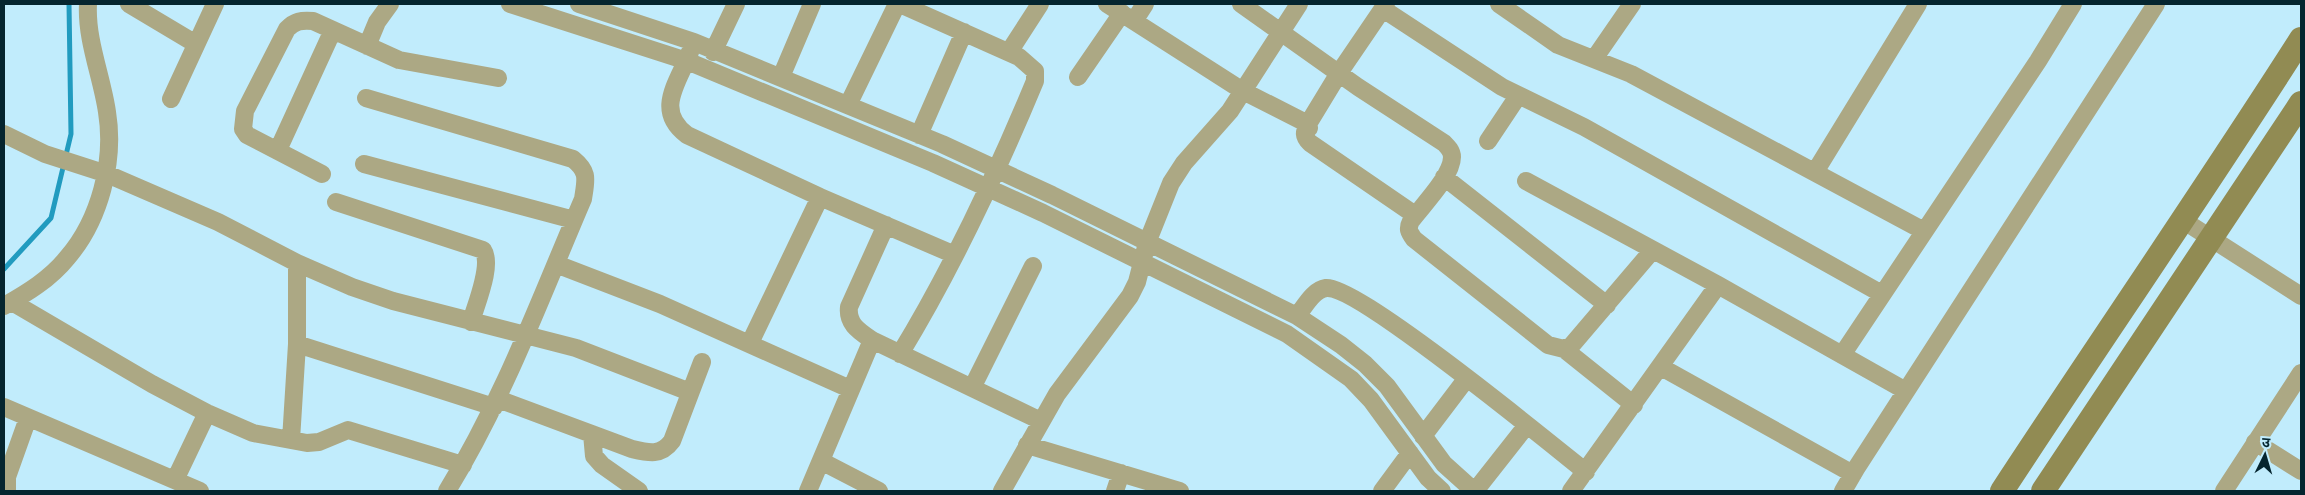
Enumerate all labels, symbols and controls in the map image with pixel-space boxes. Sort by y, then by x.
north arrow [2240,430,2290,480]
text: उ [2261,434,2272,451]

